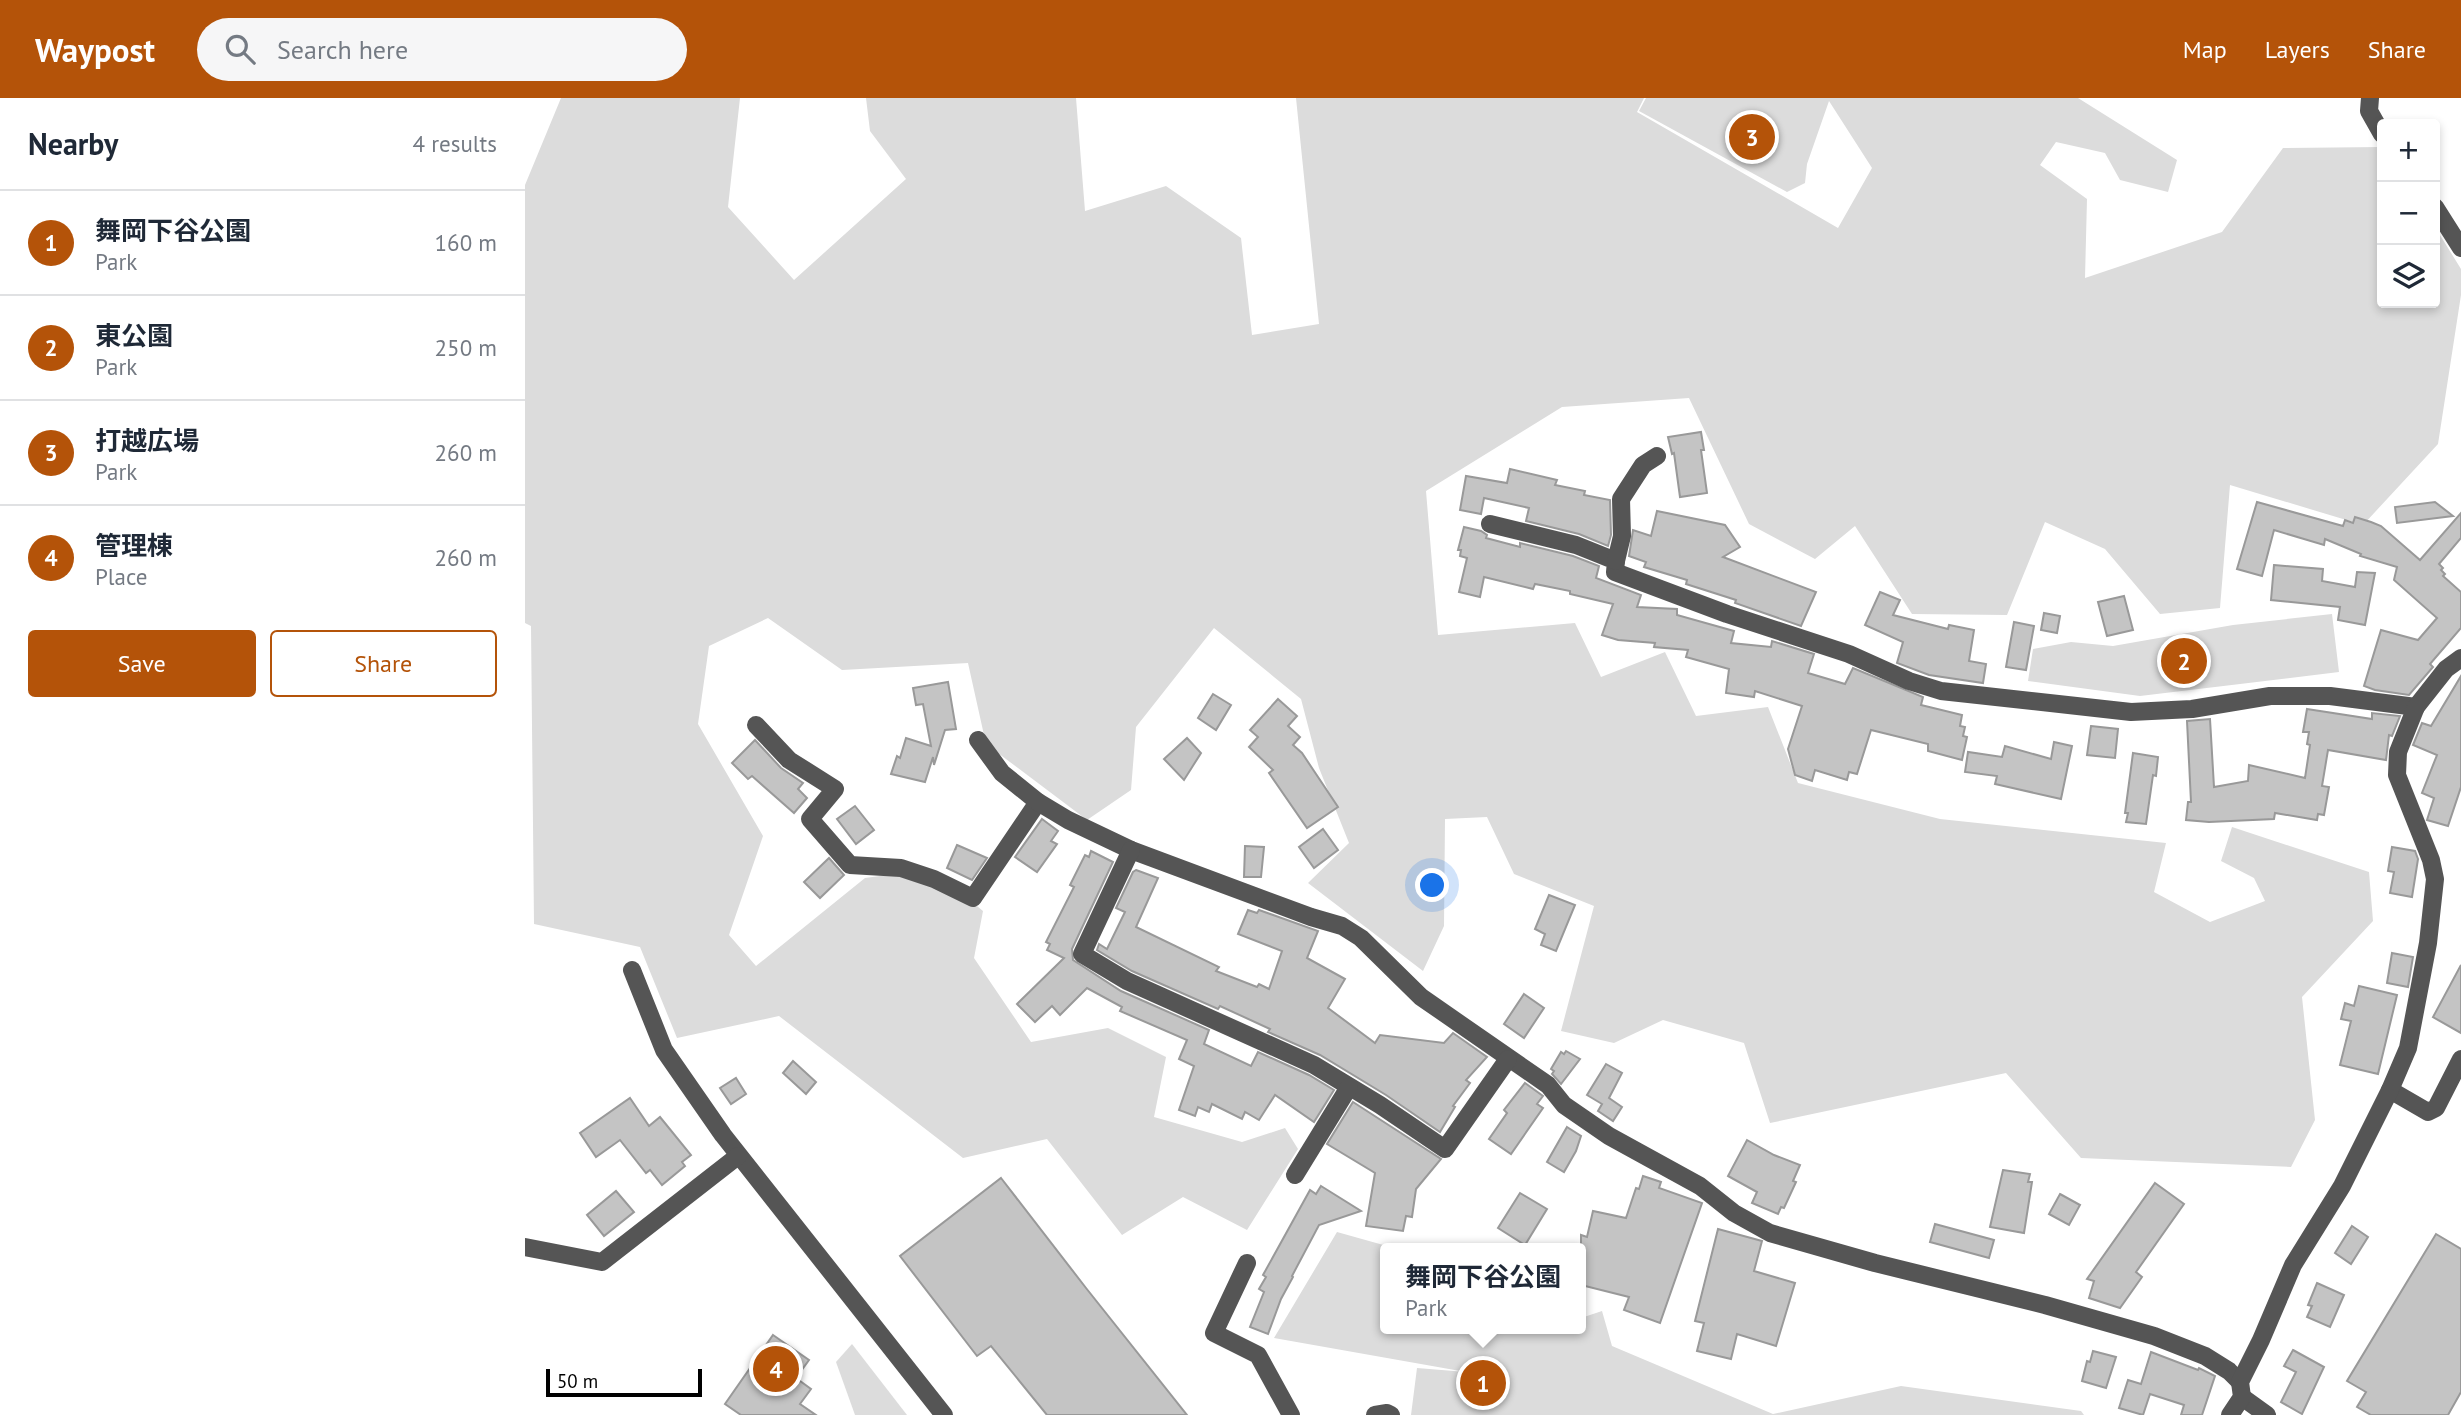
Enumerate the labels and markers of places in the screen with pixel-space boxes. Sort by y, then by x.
pin: 3 [1729,111,1775,163]
pin: 2 [2161,635,2207,687]
pin: 4 [753,1343,799,1395]
pin: 1 [1460,1357,1506,1409]

